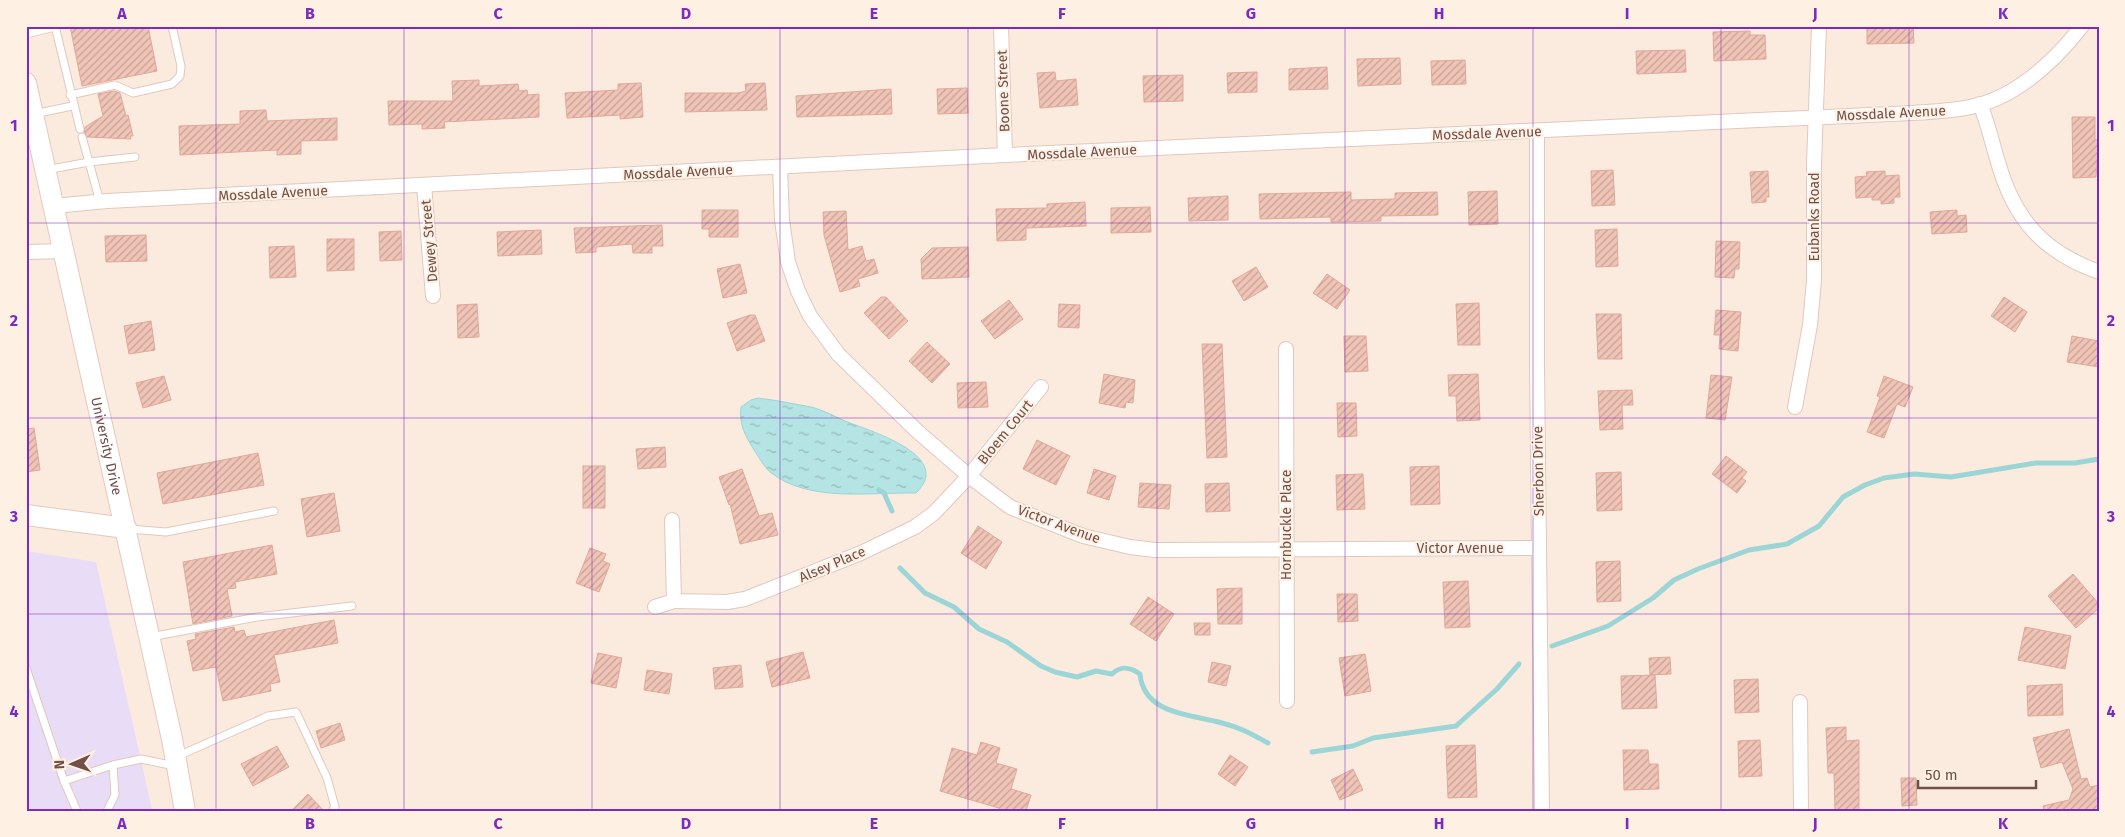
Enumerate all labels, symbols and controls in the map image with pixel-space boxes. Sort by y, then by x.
text: A [116,4,127,23]
text: B [305,4,315,23]
text: C [493,4,503,23]
text: D [681,4,691,23]
text: E [870,4,878,23]
text: F [1058,4,1066,23]
text: G [1246,4,1256,23]
text: H [1434,4,1444,23]
text: I [1625,4,1629,23]
text: J [1811,4,1818,23]
text: K [1998,4,2009,23]
street label: Boone Street [994,49,1013,132]
street label: Mossdale Avenue [1836,102,1946,125]
text: 1 [10,116,18,135]
text: 1 [2107,116,2115,135]
street label: Mossdale Avenue [1432,123,1542,144]
street label: Mossdale Avenue [1027,141,1137,164]
street label: Mossdale Avenue [623,161,733,184]
street label: Eubanks Road [1806,172,1823,262]
street label: Mossdale Avenue [218,182,328,205]
street label: Dewey Street [417,198,442,283]
text: 2 [10,311,18,330]
text: 2 [2107,311,2115,330]
street label: University Drive [87,396,125,497]
street label: Bloem Court [974,396,1037,468]
street label: Sherbon Drive [1529,426,1548,516]
street label: Hornbuckle Place [1278,470,1295,580]
street label: Victor Avenue [1015,502,1103,547]
text: 3 [9,507,18,526]
text: 3 [2106,507,2115,526]
street label: Victor Avenue [1416,540,1504,557]
street label: Alsey Place [796,543,868,586]
text: 4 [9,702,19,721]
text: 4 [2106,702,2116,721]
north arrow [48,740,98,790]
scale bar [1918,757,2035,789]
text: N [51,759,68,769]
text: 50 m [1925,766,1958,784]
text: A [116,814,127,833]
text: B [305,814,315,833]
text: C [493,814,503,833]
text: D [681,814,691,833]
text: E [870,814,878,833]
text: F [1058,814,1066,833]
text: G [1246,814,1256,833]
text: H [1434,814,1444,833]
text: I [1625,814,1629,833]
text: J [1811,814,1818,833]
text: K [1998,814,2009,833]

